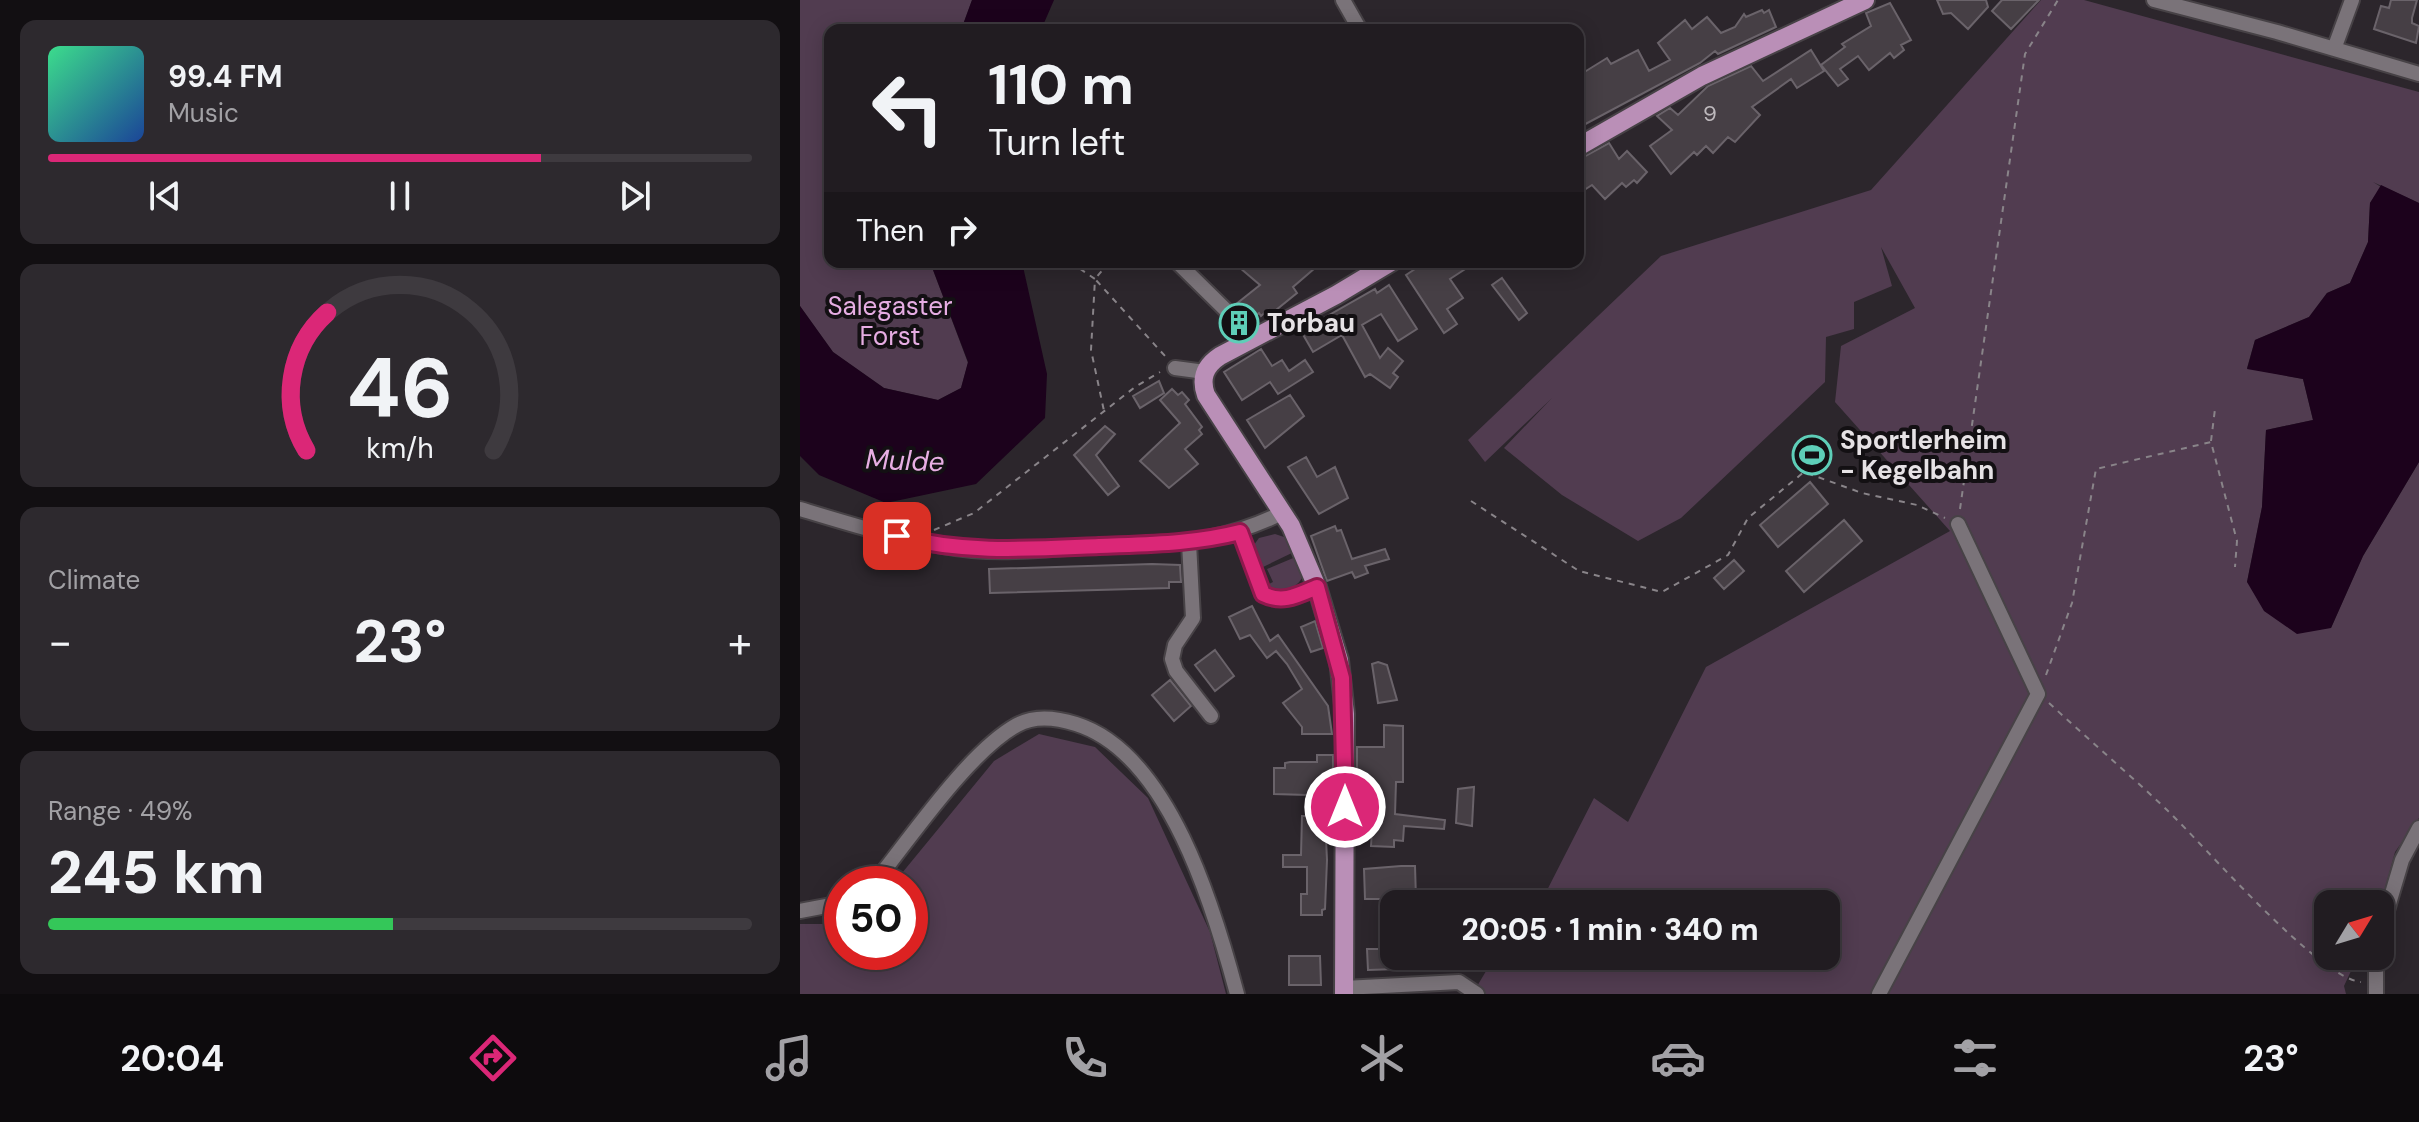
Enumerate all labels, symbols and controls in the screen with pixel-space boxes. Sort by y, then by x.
text: 110 m [988,48,1134,121]
icon: left [856,56,960,160]
text: 99.4 FM [168,57,283,96]
text: Music [168,96,239,130]
house number: 9 [1703,99,1717,128]
text: Turn left [988,119,1125,166]
icon: previous [143,174,187,218]
icon: pause [378,174,422,218]
icon: next [613,174,657,218]
icon: right [940,208,984,252]
text: Then [856,211,924,250]
park label: Salegaster Forst [827,289,953,353]
building icon: Torbau [1218,302,1260,344]
place label: Torbau [1267,306,1355,340]
text: 46 [347,334,453,443]
place label: Sportlerheim - Kegelbahn [1840,423,2007,487]
text: km/h [366,430,434,467]
sports icon: Sportlerheim - Kegelbahn [1791,434,1833,476]
water label: Mulde [865,441,945,480]
pin [863,502,931,570]
icon: arrive [875,514,919,558]
text: Climate [48,563,140,597]
text: 23° [354,602,446,681]
text: − [48,613,72,671]
text: + [728,613,752,671]
position arrow [1303,765,1387,849]
text: Range · 49% [48,794,192,828]
text: 245 km [48,833,265,912]
speed limit sign: 50 [824,866,928,970]
north arrow [2314,890,2394,970]
map controls [2314,890,2394,970]
text: 20:05 · 1 min · 340 m [1461,910,1759,949]
icon: directions [465,1030,521,1086]
icon: music [761,1030,817,1086]
icon: phone [1057,1030,1113,1086]
icon: climate [1354,1030,1410,1086]
icon: car [1650,1030,1706,1086]
icon: filters [1947,1030,2003,1086]
text: 20:04 [120,1035,224,1082]
text: 23° [2243,1035,2299,1082]

